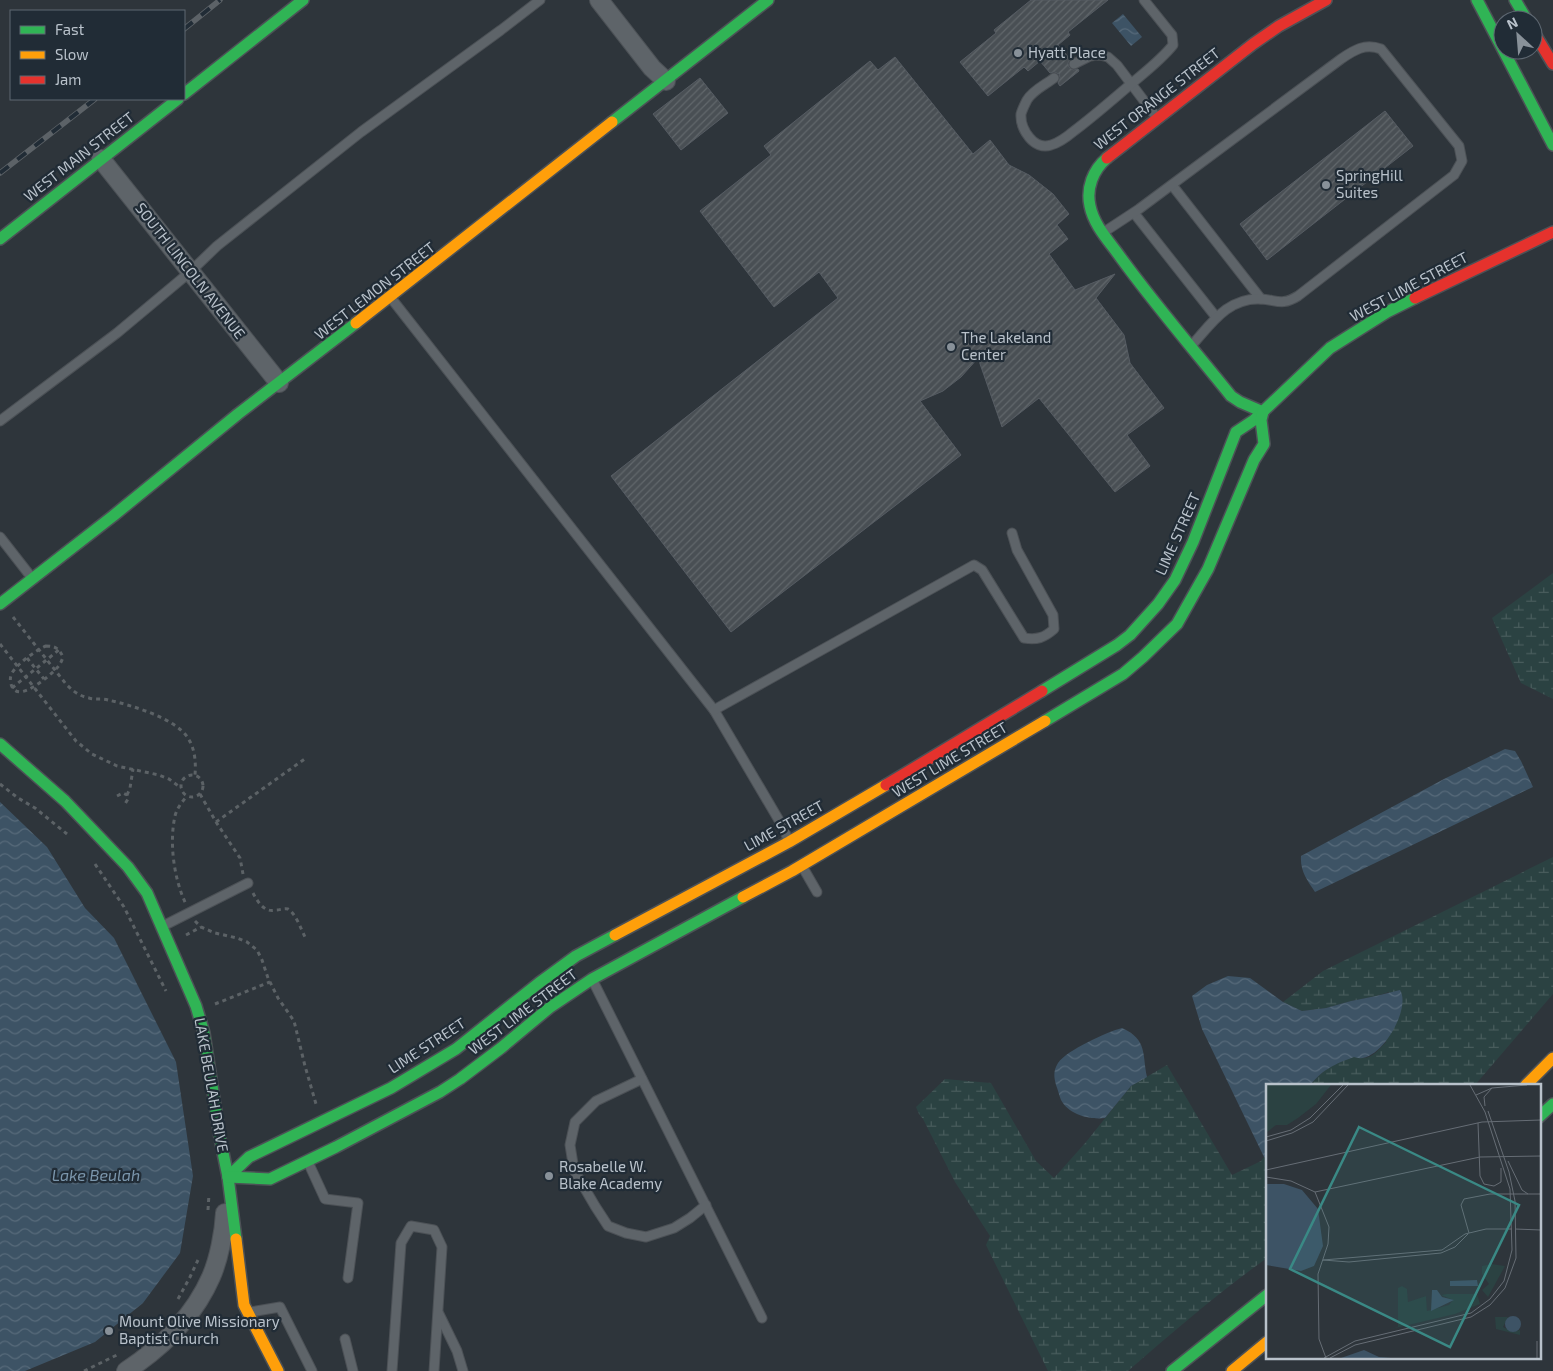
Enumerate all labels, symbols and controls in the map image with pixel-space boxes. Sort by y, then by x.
legend [10,10,185,100]
north arrow [1493,10,1543,60]
text: N [1504,13,1520,33]
text: Fast [55,20,85,38]
place label: Hyatt Place [1028,43,1106,61]
street label: WEST ORANGE STREET [1090,43,1223,153]
text: Slow [55,45,89,63]
marker: Hyatt Place [1012,47,1024,59]
text: Jam [55,70,81,88]
street label: WEST MAIN STREET [20,107,137,205]
place label: SpringHill Suites [1336,166,1403,201]
marker: SpringHill Suites [1320,179,1332,191]
street label: SOUTH LINCOLN AVENUE [132,199,250,342]
street label: WEST LEMON STREET [311,237,438,343]
street label: WEST LIME STREET [1346,247,1471,325]
place label: The Lakeland Center [961,328,1051,363]
marker: The Lakeland Center [945,341,957,353]
street label: LIME STREET [1151,489,1203,578]
street label: WEST LIME STREET [889,717,1011,801]
street label: LIME STREET [740,796,827,854]
street label: WEST LIME STREET [465,964,580,1058]
street label: LIME STREET [384,1013,469,1077]
street label: LAKE BEULAH DRIVE [191,1016,233,1154]
inset map [1266,1084,1540,1358]
place label: Rosabelle W. Blake Academy [559,1157,662,1192]
water label: Lake Beulah [52,1165,140,1184]
marker: Rosabelle W. Blake Academy [543,1170,555,1182]
place label: Mount Olive Missionary Baptist Church [119,1312,280,1347]
marker: Mount Olive Missionary Baptist Church [103,1325,115,1337]

